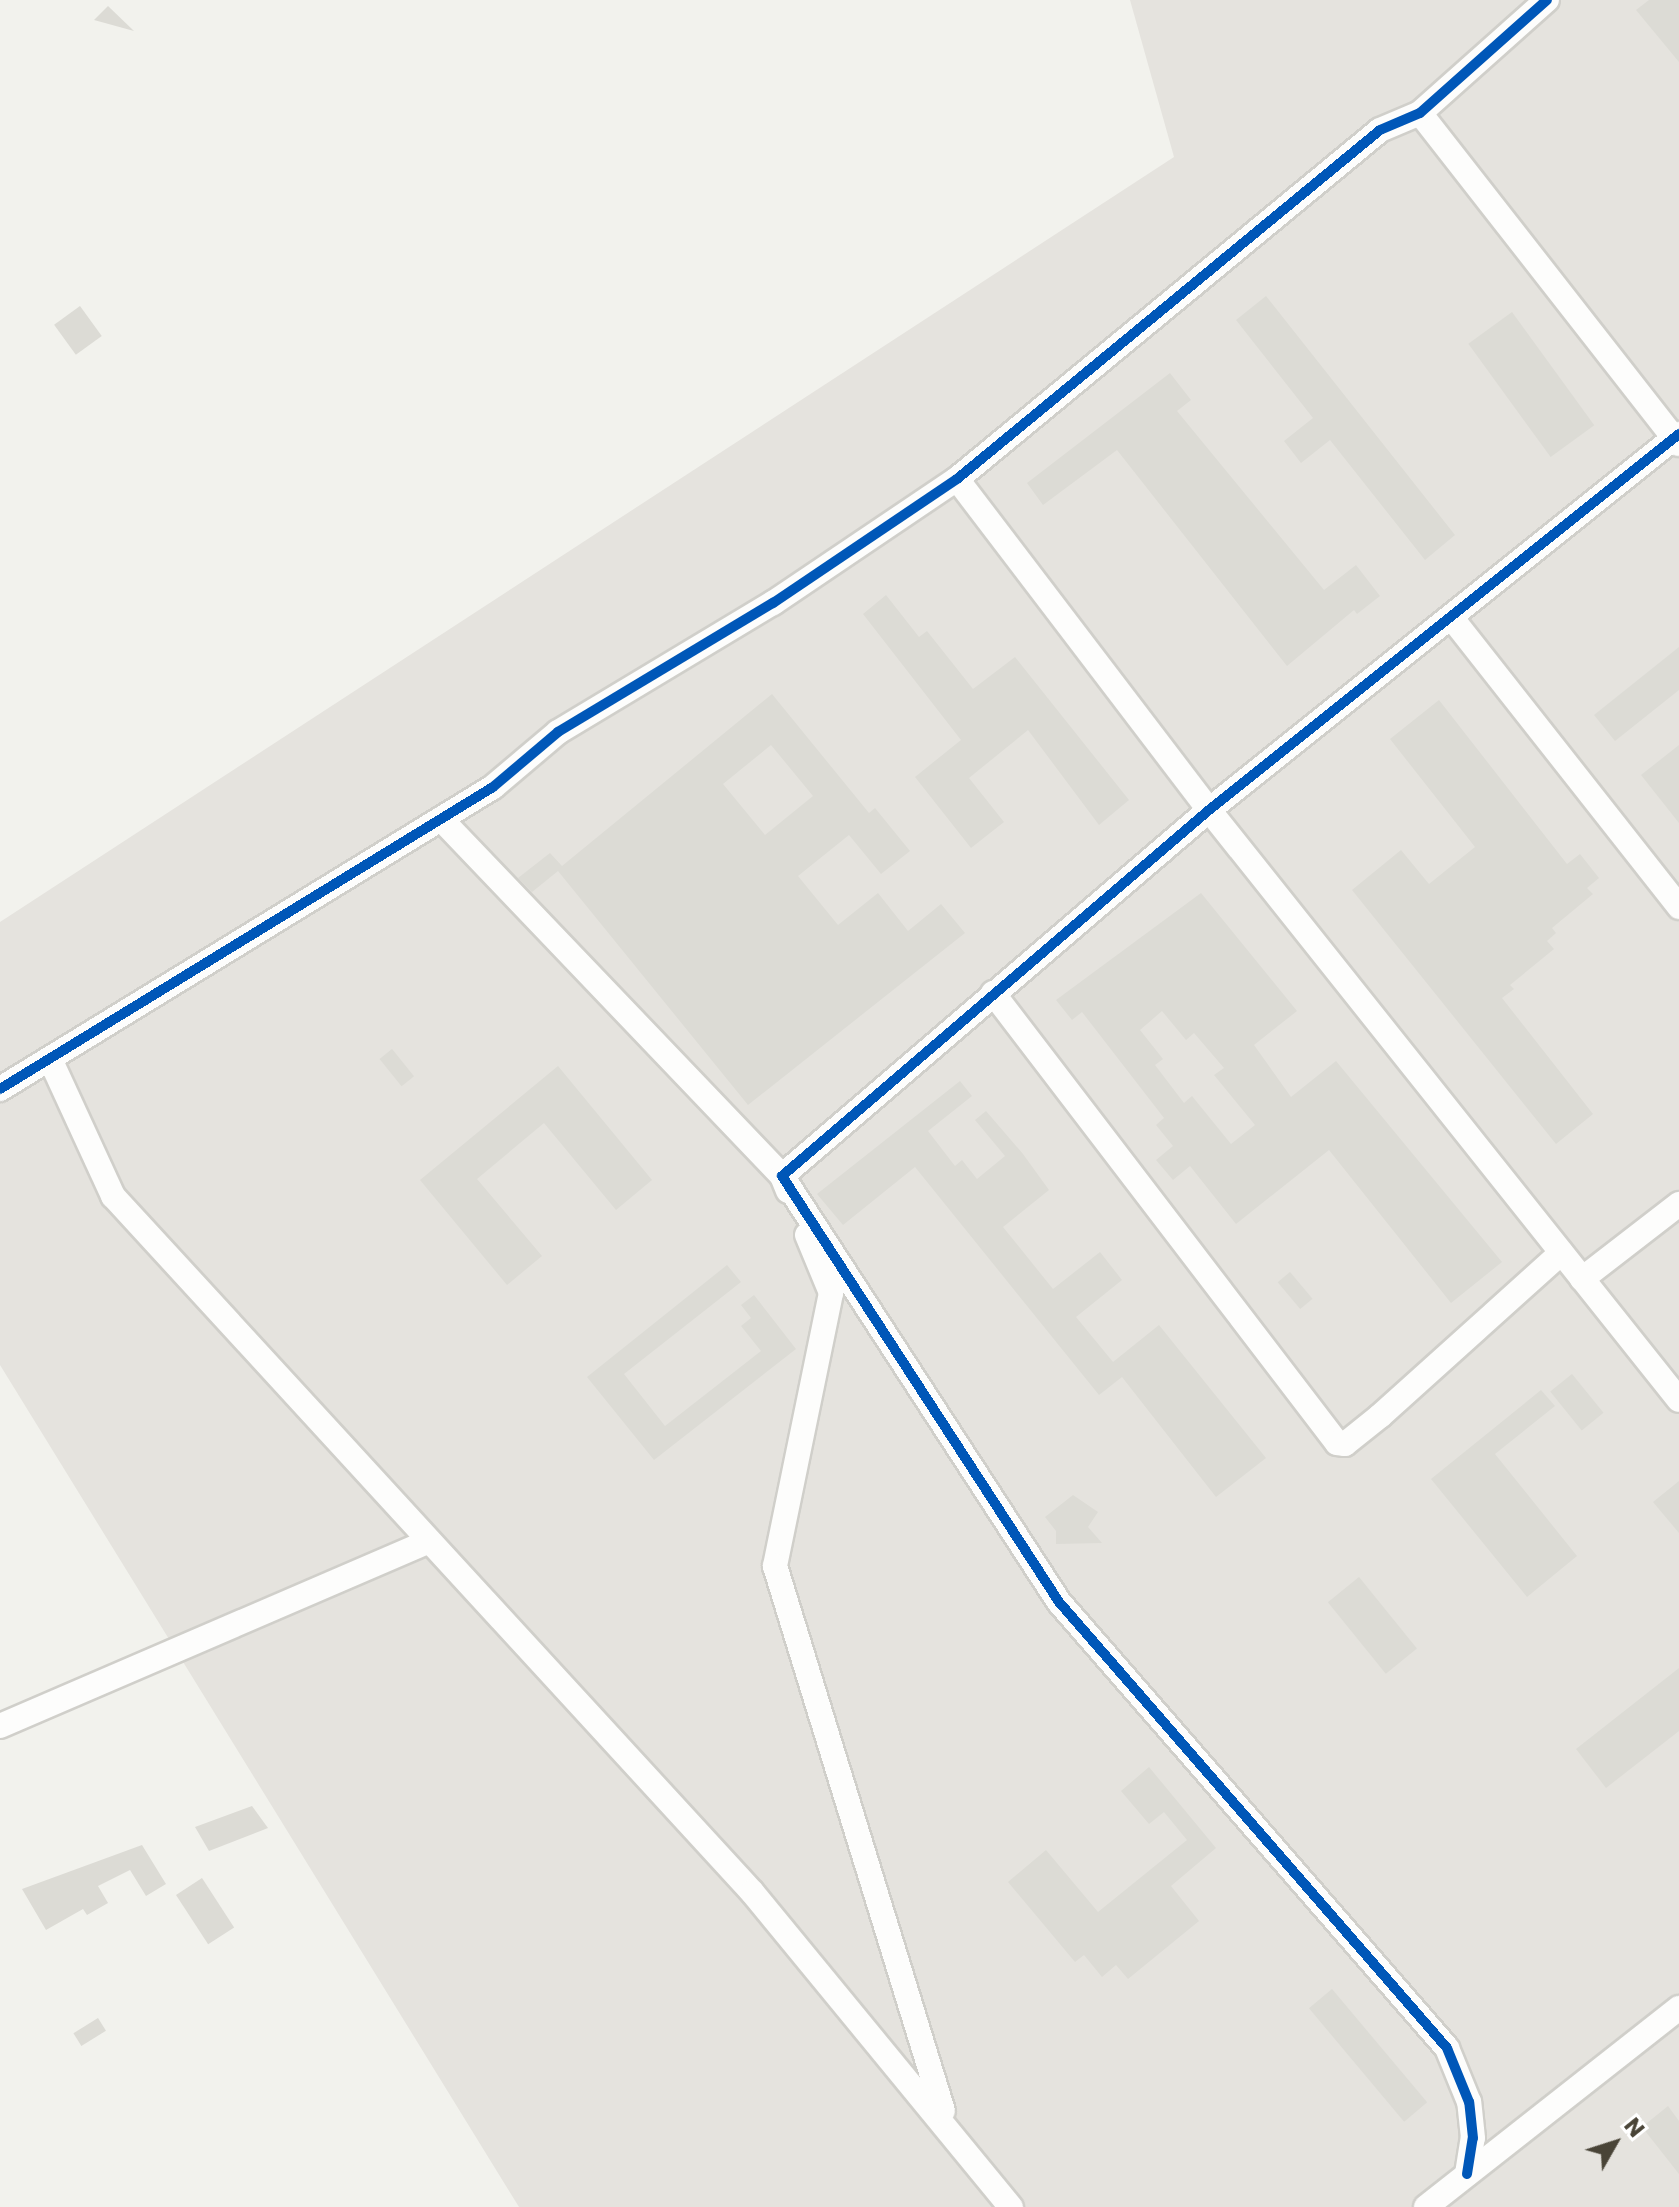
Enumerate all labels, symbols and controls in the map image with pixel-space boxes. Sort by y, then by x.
north arrow [1575,2103,1655,2183]
text: N [1617,2111,1651,2144]

